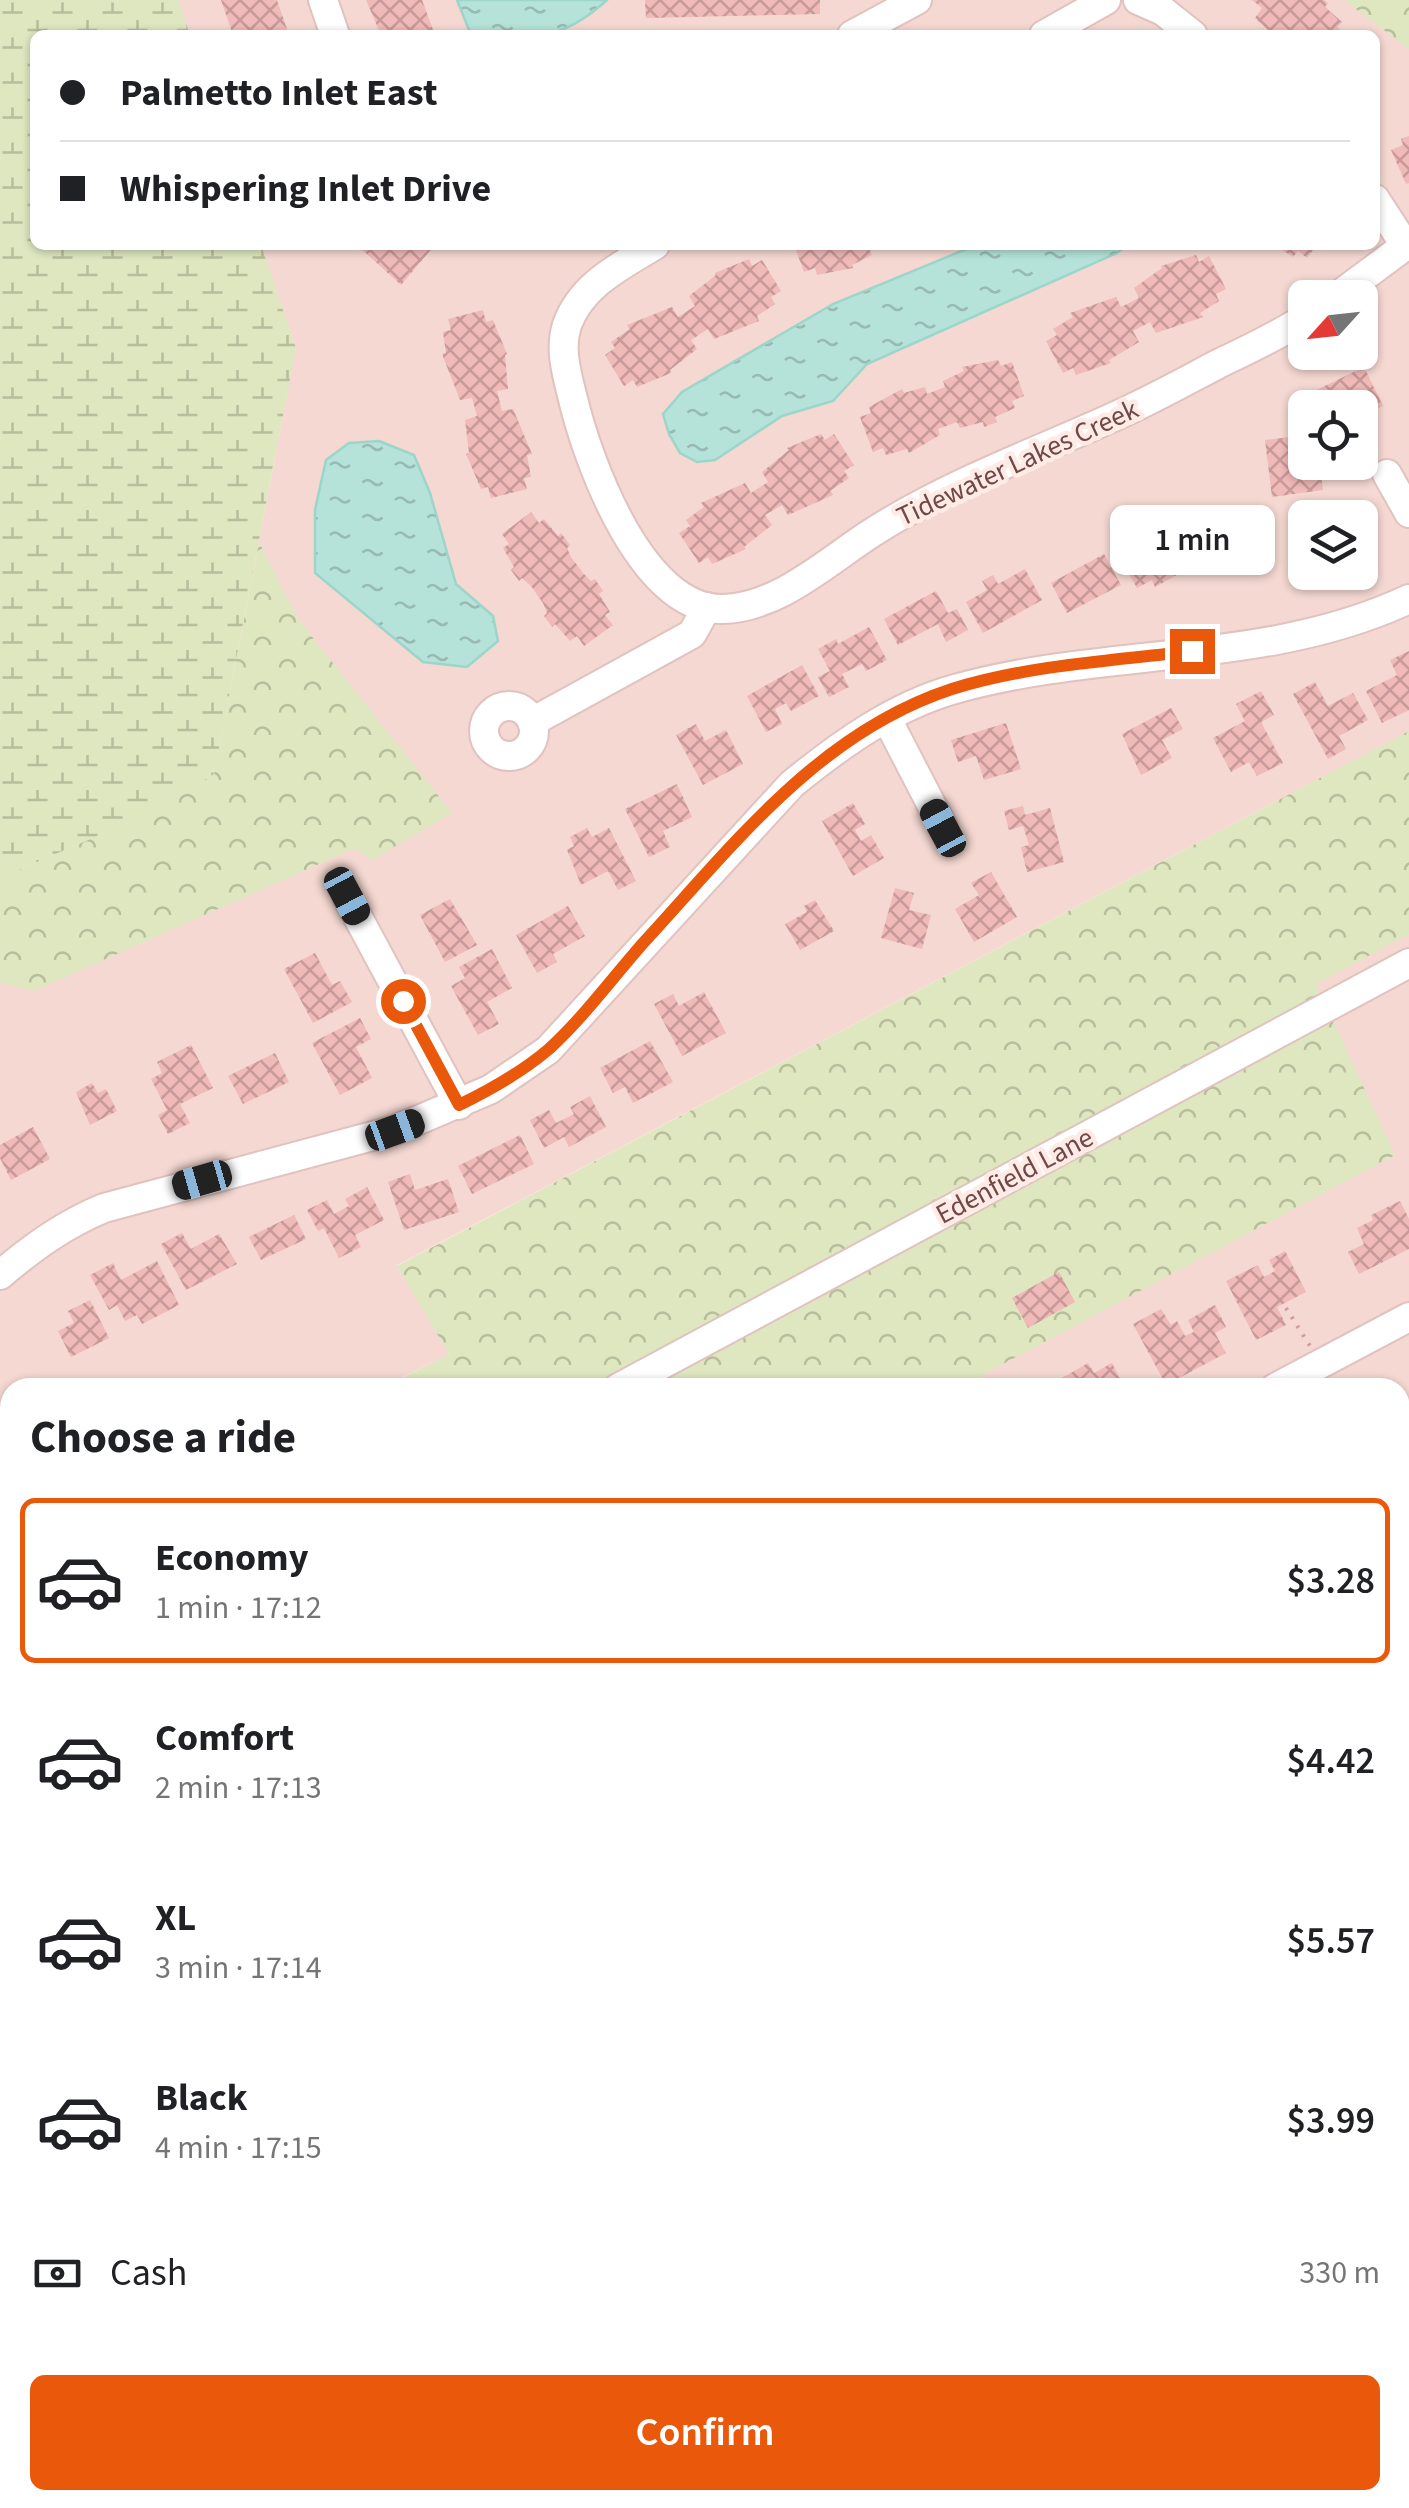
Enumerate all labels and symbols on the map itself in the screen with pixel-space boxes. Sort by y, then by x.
north arrow [1288,280,1378,370]
street label: Tidewater Lakes Creek [890,389,1145,537]
callout: 1 min [1110,506,1274,576]
route end [1170,629,1215,674]
car [916,794,970,862]
car [320,862,374,930]
route start [381,979,426,1024]
car [362,1106,428,1154]
street label: Edenfield Lane [929,1118,1100,1234]
car [169,1157,235,1203]

